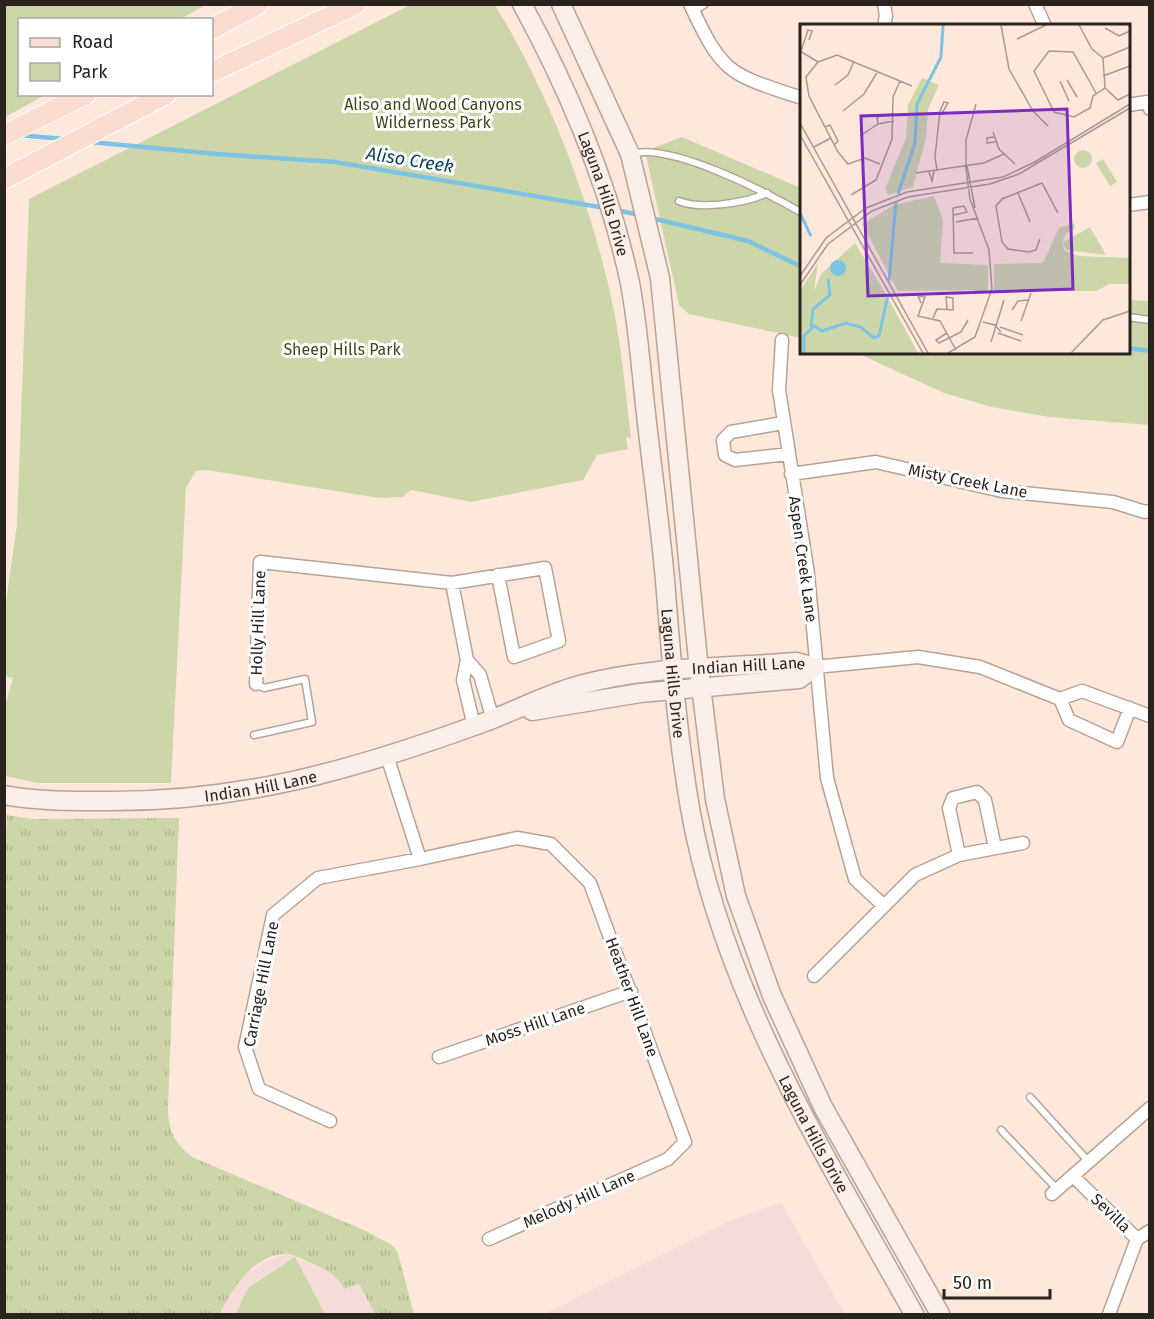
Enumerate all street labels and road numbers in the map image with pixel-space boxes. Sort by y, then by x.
street label: Laguna Hills Drive [574,128,633,258]
street label: Misty Creek Lane [907,460,1029,502]
street label: Aspen Creek Lane [785,495,821,623]
street label: Holly Hill Lane [247,570,269,676]
street label: Laguna Hills Drive [658,608,689,739]
street label: Indian Hill Lane [691,652,808,678]
street label: Indian Hill Lane [203,766,319,805]
street label: Carriage Hill Lane [240,920,282,1048]
street label: Heather Hill Lane [602,935,662,1059]
street label: Moss Hill Lane [483,998,587,1050]
street label: Laguna Hills Drive [775,1072,853,1196]
street label: Melody Hill Lane [520,1166,638,1232]
street label: Sevilla [1087,1190,1135,1236]

